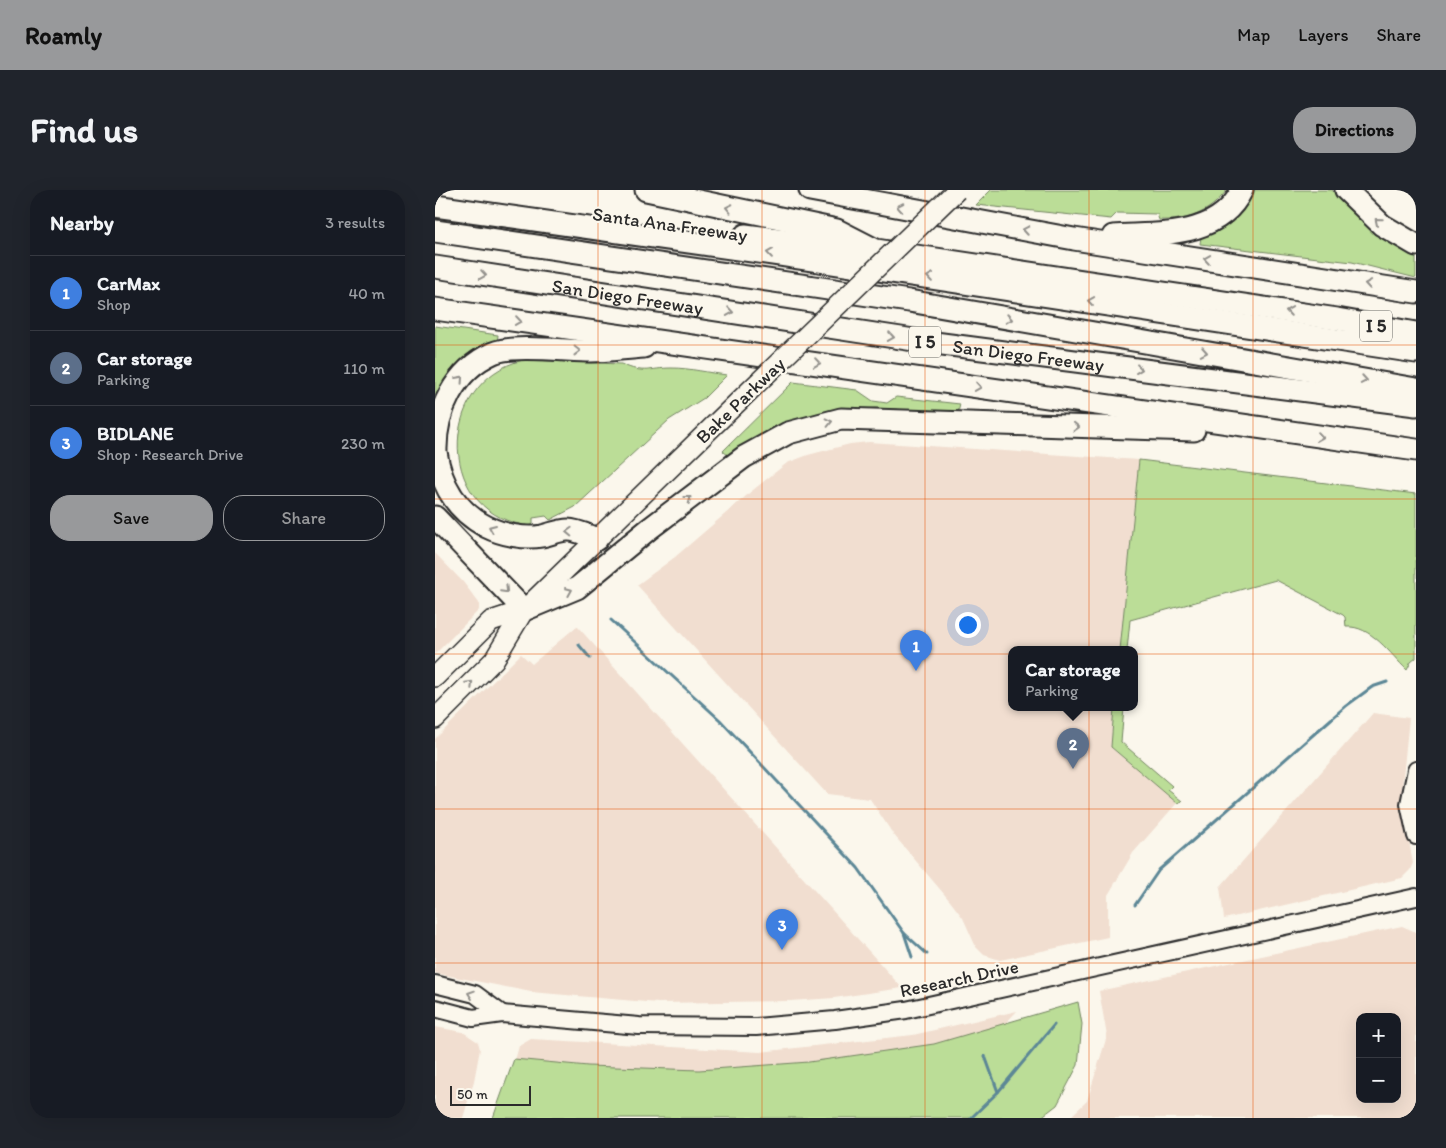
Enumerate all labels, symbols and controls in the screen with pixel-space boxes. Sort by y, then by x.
text: Roamly [25,21,102,50]
text: Map [1237,24,1270,46]
text: Layers [1298,24,1348,46]
text: Share [1376,24,1421,46]
button: Directions [1293,107,1416,153]
text: Find us [30,109,138,151]
street label: Santa Ana Freeway [591,202,749,247]
one-way arrow [725,203,734,213]
one-way arrow [895,203,904,213]
text: Nearby [50,210,114,235]
text: 3 results [325,213,385,232]
one-way arrow [1375,219,1384,227]
one-way arrow [1021,226,1030,236]
one-way arrow [765,248,773,259]
one-way arrow [1203,255,1212,265]
one-way arrow [479,269,488,279]
text: CarMax [97,272,160,295]
one-way arrow [926,272,934,283]
street label: San Diego Freeway [551,274,705,320]
one-way arrow [1363,279,1371,290]
text: 1 [62,284,70,303]
text: 40 m [348,284,385,303]
text: Shop [97,295,131,314]
one-way arrow [1087,296,1095,307]
one-way arrow [726,307,735,317]
one-way arrow [1284,307,1293,317]
road number: I 5 [1360,310,1392,342]
one-way arrow [1005,313,1014,323]
one-way arrow [514,315,522,326]
road number: I 5 [909,326,941,358]
one-way arrow [887,331,895,342]
street label: San Diego Freeway [951,334,1106,377]
one-way arrow [574,346,581,356]
text: Car storage [97,347,192,370]
one-way arrow [1199,347,1208,357]
street label: Bake Parkway [691,352,790,448]
one-way arrow [814,357,822,368]
text: 2 [62,359,70,378]
text: 110 m [343,359,385,378]
one-way arrow [1135,364,1143,374]
text: Parking [97,370,150,389]
one-way arrow [1360,374,1368,384]
one-way arrow [454,375,463,384]
one-way arrow [974,381,983,391]
one-way arrow [825,417,834,428]
text: BIDLANE [97,422,174,445]
one-way arrow [1073,422,1081,433]
one-way arrow [1315,432,1324,442]
text: 3 [62,434,70,453]
text: 230 m [341,434,385,453]
text: Shop · Research Drive [97,445,243,464]
button: Save [50,495,213,541]
button: Share [223,495,385,541]
one-way arrow [682,497,691,505]
one-way arrow [488,524,497,535]
one-way arrow [564,527,572,537]
one-way arrow [499,584,508,593]
one-way arrow [564,587,573,598]
your location [955,612,981,638]
pin: 1 [900,630,932,671]
popup [1008,646,1138,711]
text: Car storage [1025,658,1121,681]
one-way arrow [464,681,473,690]
text: Parking [1025,681,1078,700]
pin: 2 [1057,728,1089,769]
pin: 3 [766,909,798,950]
street label: Research Drive [898,955,1021,1002]
one-way arrow [467,990,476,1000]
map controls [1356,1013,1401,1103]
button: + [1356,1013,1401,1058]
button: − [1356,1058,1401,1103]
scale bar [450,1083,531,1106]
text: 50 m [457,1086,488,1103]

